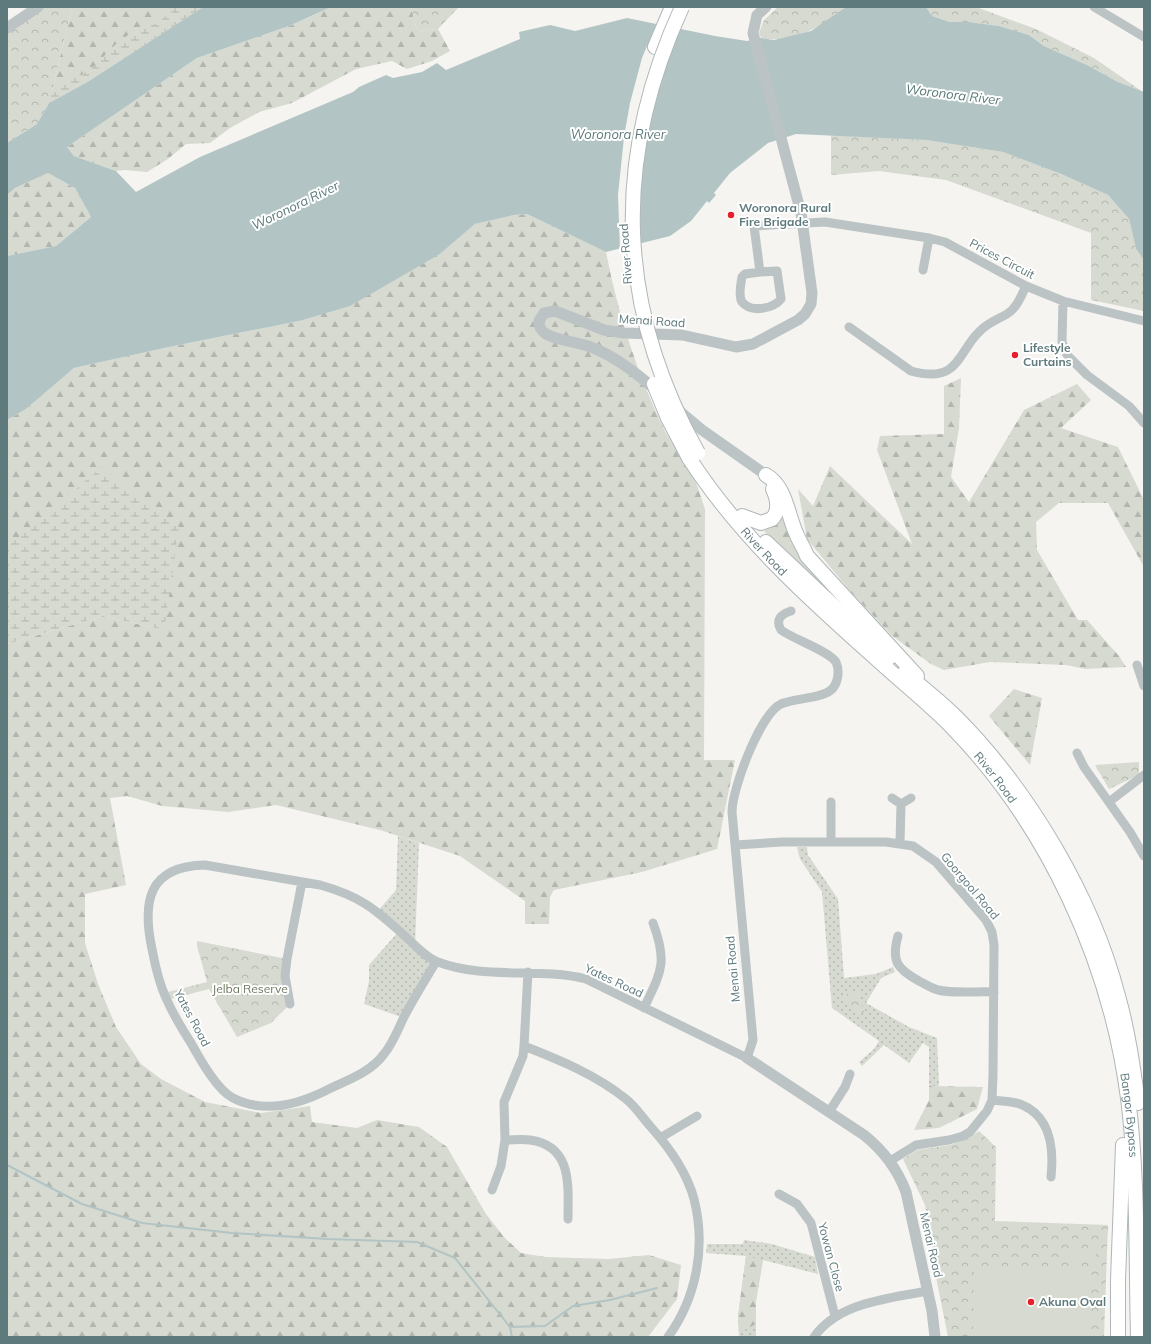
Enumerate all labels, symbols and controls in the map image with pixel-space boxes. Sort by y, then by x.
water label: Woronora River [905,80,1002,108]
water label: Woronora River [571,126,667,142]
water label: Woronora River [249,176,342,233]
place label: Woronora Rural Fire Brigade [739,200,831,229]
marker: Woronora Rural Fire Brigade [726,210,736,220]
street label: River Road [616,223,635,285]
street label: Prices Circuit [967,235,1037,282]
street label: Menai Road [618,311,686,330]
place label: Lifestyle Curtains [1023,340,1072,369]
marker: Lifestyle Curtains [1010,350,1020,360]
street label: River Road [738,524,790,579]
street label: River Road [971,749,1020,806]
street label: Goorgool Road [938,849,1003,922]
street label: Menai Road [722,935,743,1003]
street label: Yates Road [582,960,646,1001]
park label: Jelba Reserve [212,981,288,996]
street label: Yates Road [171,986,214,1049]
street label: Bangor Bypass [1117,1072,1141,1158]
street label: Menai Road [917,1211,946,1279]
street label: Yowan Close [815,1220,848,1293]
place label: Akuna Oval [1039,1294,1106,1309]
marker: Akuna Oval [1026,1297,1036,1307]

